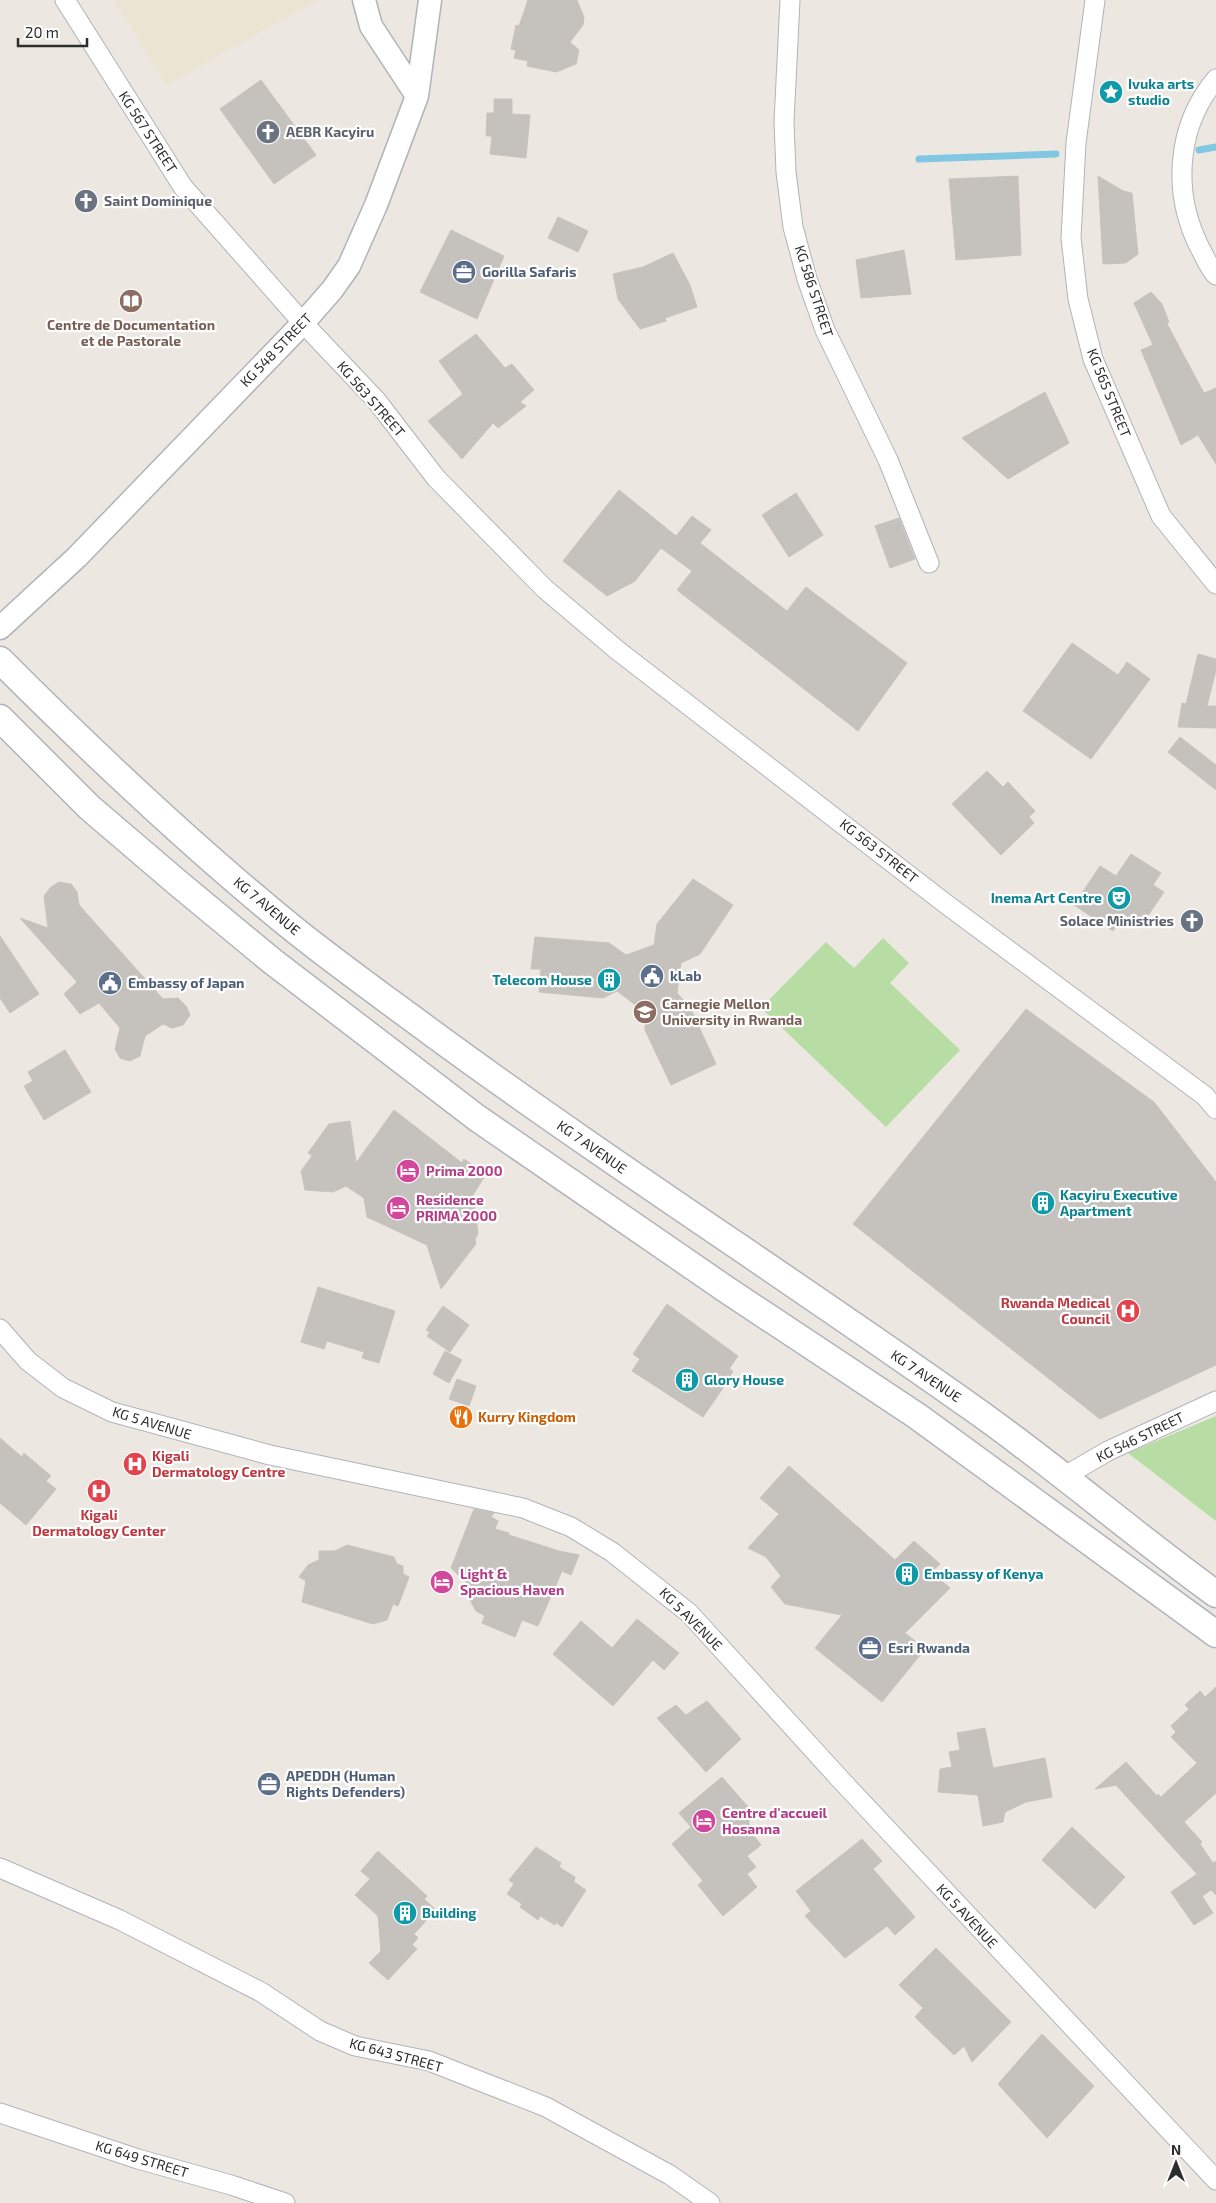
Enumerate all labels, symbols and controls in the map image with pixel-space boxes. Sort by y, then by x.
scale bar [18,15,86,47]
text: 20 m [25,23,59,41]
place label: Ivuka arts studio [1128,75,1194,108]
place icon: Ivuka arts studio [1098,79,1124,105]
street label: KG 567 STREET [116,88,181,176]
church icon: AEBR Kacyiru [255,119,281,145]
place label: AEBR Kacyiru [286,123,374,140]
church icon: Saint Dominique [73,188,99,214]
place label: Saint Dominique [104,192,212,209]
street label: KG 586 STREET [792,243,837,339]
office icon: Gorilla Safaris [451,259,477,285]
place label: Gorilla Safaris [482,263,576,280]
library icon: Centre de Documentation et de Pastorale [118,288,144,314]
street label: KG 548 STREET [236,309,315,390]
place label: Centre de Documentation et de Pastorale [47,316,215,349]
street label: KG 565 STREET [1084,346,1135,440]
street label: KG 563 STREET [334,357,409,440]
street label: KG 563 STREET [837,815,922,886]
street label: KG 7 AVENUE [231,873,304,938]
theatre icon: Inema Art Centre [1106,885,1132,911]
place label: Inema Art Centre [991,889,1102,906]
church icon: Solace Ministries [1179,908,1205,934]
place label: Solace Ministries [1060,912,1174,929]
public building icon: kLab [639,963,665,989]
building icon: Telecom House [596,967,622,993]
place label: kLab [670,967,702,984]
public building icon: Embassy of Japan [97,970,123,996]
place label: Telecom House [492,971,592,988]
place label: Embassy of Japan [128,974,245,991]
place label: Carnegie Mellon University in Rwanda [662,995,802,1028]
school or university icon: Carnegie Mellon University in Rwanda [632,999,658,1025]
street label: KG 7 AVENUE [554,1116,631,1177]
hotel icon: Prima 2000 [395,1158,421,1184]
place label: Prima 2000 [426,1162,503,1179]
place label: Kacyiru Executive Apartment [1060,1186,1178,1219]
building icon: Kacyiru Executive Apartment [1030,1190,1056,1216]
place label: Residence PRIMA 2000 [416,1191,497,1224]
hotel icon: Residence PRIMA 2000 [385,1195,411,1221]
place label: Rwanda Medical Council [1001,1294,1110,1327]
hospital icon: Rwanda Medical Council [1115,1298,1141,1324]
street label: KG 7 AVENUE [888,1346,965,1405]
building icon: Glory House [674,1367,700,1393]
place label: Glory House [704,1371,784,1388]
street label: KG 5 AVENUE [111,1402,194,1443]
restaurant icon: Kurry Kingdom [448,1404,474,1430]
place label: Kurry Kingdom [478,1408,576,1425]
street label: KG 546 STREET [1093,1408,1186,1465]
place label: Kigali Dermatology Centre [152,1447,286,1480]
hospital icon: Kigali Dermatology Centre [122,1451,148,1477]
hospital icon: Kigali Dermatology Center [86,1478,112,1504]
place label: Kigali Dermatology Center [32,1506,166,1539]
building icon: Embassy of Kenya [894,1561,920,1587]
place label: Light & Spacious Haven [460,1565,564,1598]
place label: Embassy of Kenya [924,1565,1044,1582]
hotel icon: Light & Spacious Haven [429,1569,455,1595]
street label: KG 5 AVENUE [656,1584,726,1654]
office icon: Esri Rwanda [857,1635,883,1661]
place label: Esri Rwanda [888,1639,970,1656]
place label: APEDDH (Human Rights Defenders) [286,1767,405,1800]
office icon: APEDDH (Human Rights Defenders) [256,1771,282,1797]
place label: Centre d'accueil Hosanna [722,1804,828,1837]
hotel icon: Centre d'accueil Hosanna [691,1808,717,1834]
street label: KG 5 AVENUE [933,1880,1002,1951]
building icon: Building [392,1900,418,1926]
place label: Building [422,1904,477,1921]
street label: KG 643 STREET [348,2034,445,2075]
street label: KG 649 STREET [94,2136,191,2181]
north arrow [1151,2138,1201,2188]
text: N [1171,2141,1181,2158]

